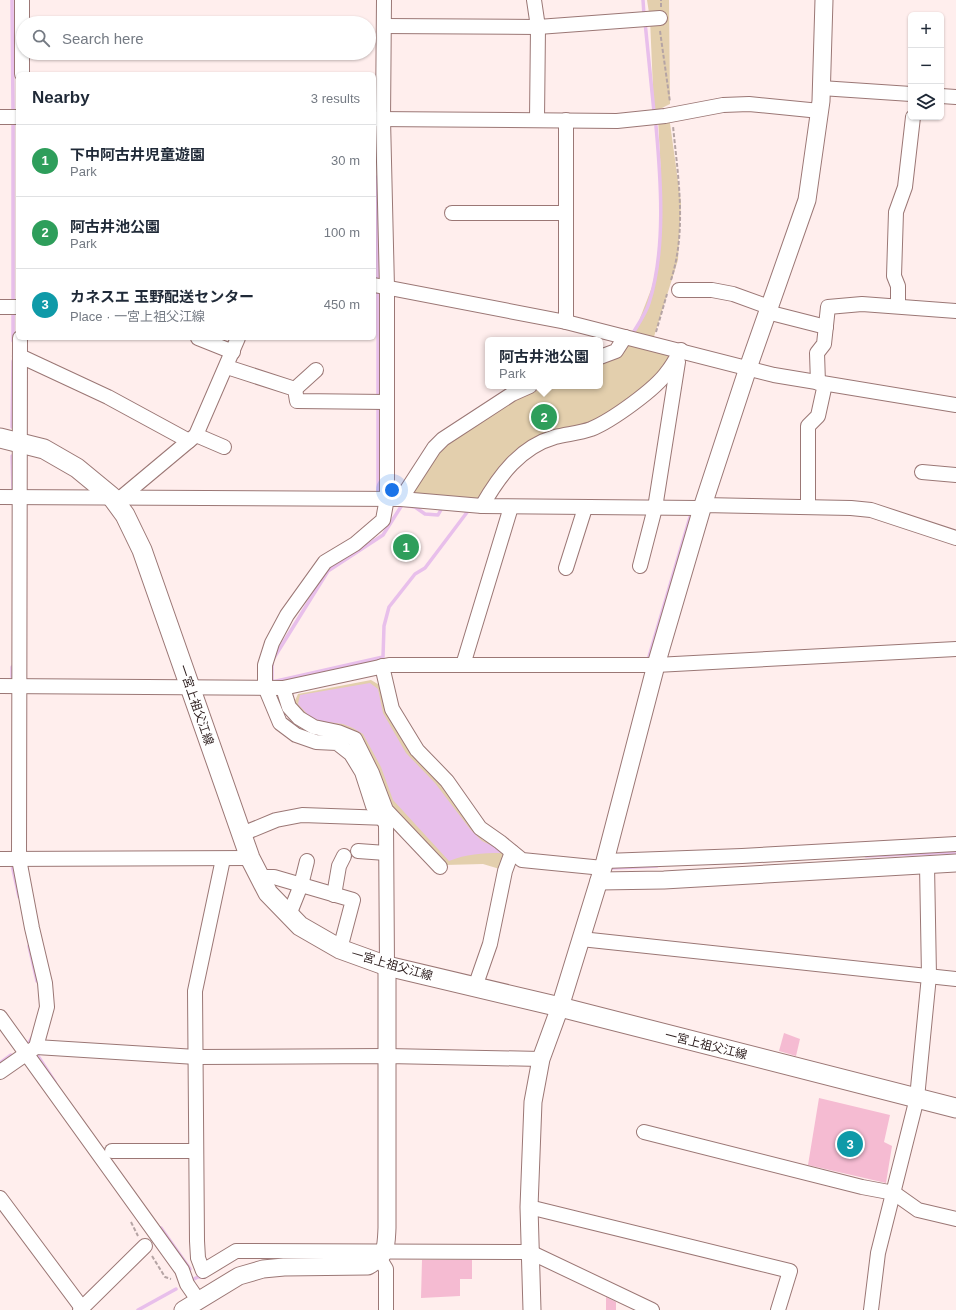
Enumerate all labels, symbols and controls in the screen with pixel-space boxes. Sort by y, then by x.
map controls [908,12,944,120]
button: + [908,12,944,48]
search box [16,16,376,60]
icon: search [30,27,52,49]
text: Search here [62,30,144,47]
button: − [908,48,944,84]
button: layers [908,84,944,120]
text: Nearby [32,88,90,107]
text: 3 results [311,91,360,106]
text: 下中阿古井児童遊園 [70,146,205,163]
text: 1 [41,153,49,168]
text: 30 m [331,153,360,168]
text: Park [70,164,97,179]
text: 阿古井池公園 [70,218,160,235]
text: 2 [41,225,49,240]
text: 100 m [324,225,360,240]
text: Park [70,236,97,251]
text: カネスエ 玉野配送センター [70,288,254,305]
text: 3 [41,297,49,312]
text: 450 m [324,297,360,312]
text: Place · 一宮上祖父江線 [70,309,205,324]
popup [485,337,603,389]
text: 阿古井池公園 [499,348,589,365]
text: Park [499,366,526,381]
pin: 2 [531,402,557,432]
your location [382,480,402,500]
pin: 1 [393,532,419,562]
street label: 一宮上祖父江線 [176,663,216,747]
street label: 一宮上祖父江線 [350,947,434,983]
street label: 一宮上祖父江線 [664,1028,748,1062]
pin: 3 [837,1129,863,1159]

